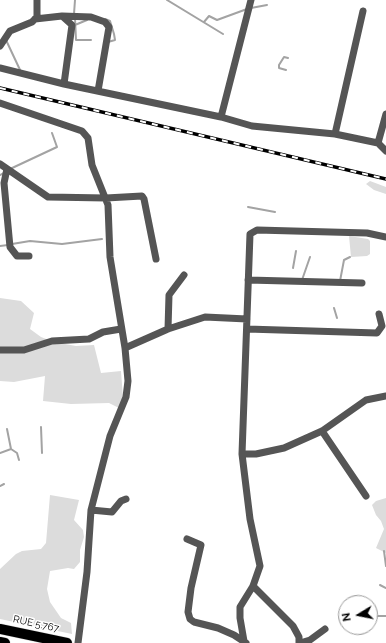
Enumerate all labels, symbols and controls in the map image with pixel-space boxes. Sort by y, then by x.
north arrow [338,595,378,635]
text: N [340,612,354,622]
street label: RUE 5.767 [12,613,60,635]

